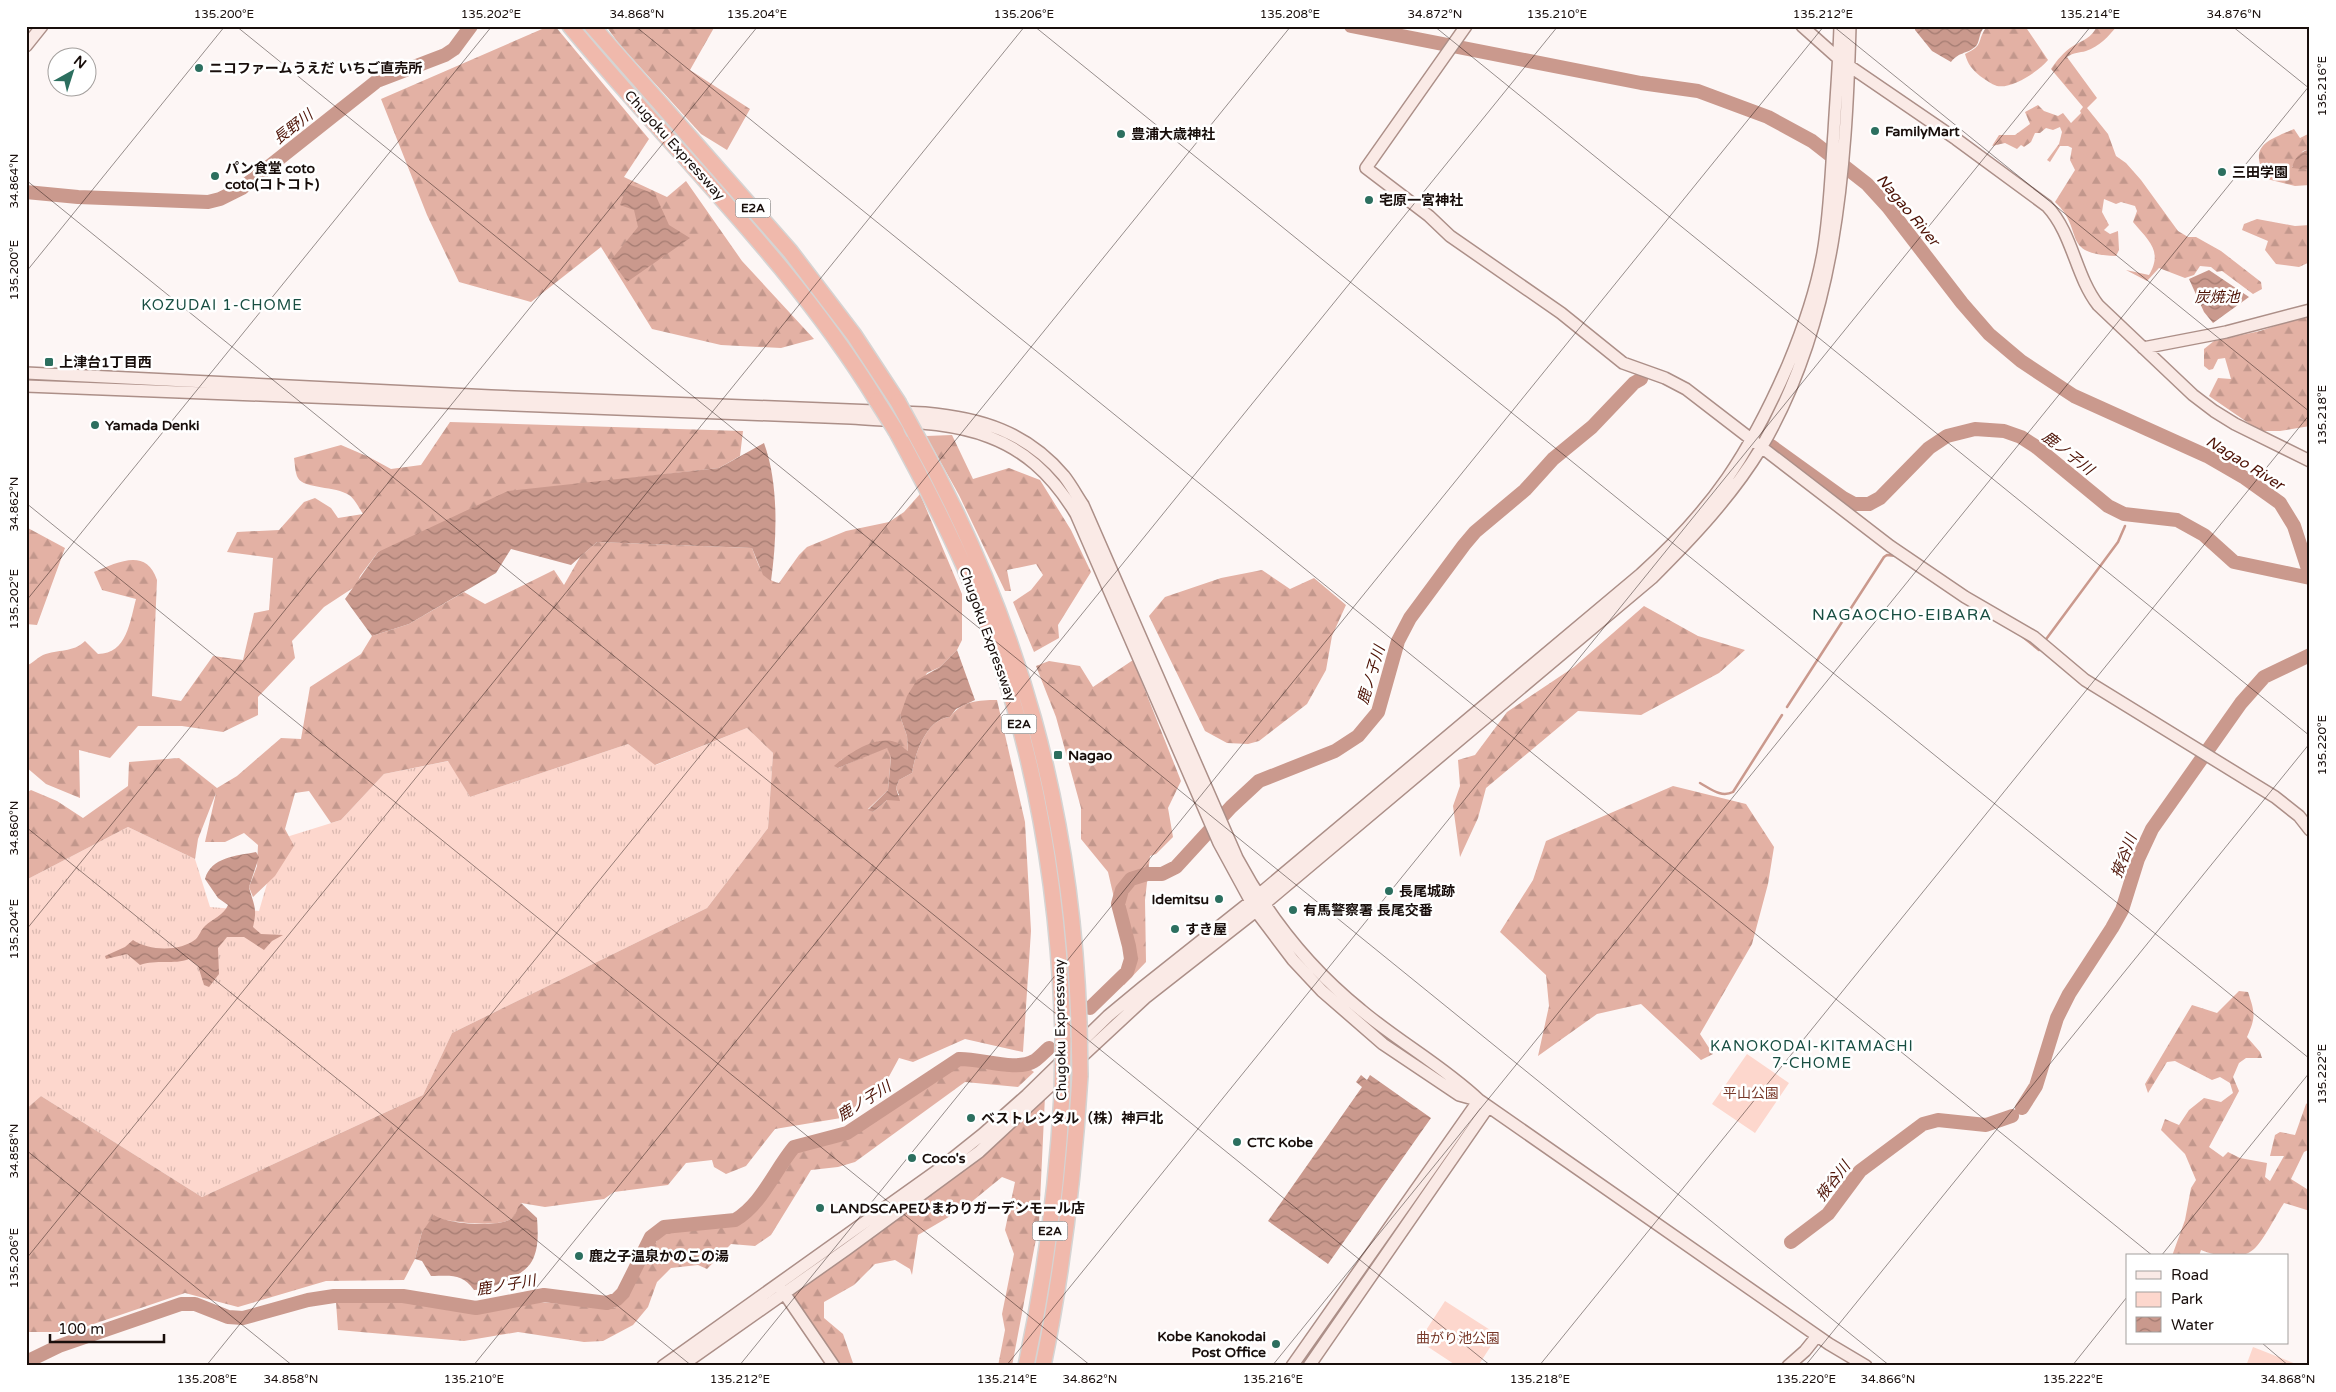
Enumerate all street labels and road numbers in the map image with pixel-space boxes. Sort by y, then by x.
street label: Chugoku Expressway [621,87,729,204]
road number: E2A [736,198,770,218]
street label: Chugoku Expressway [955,565,1020,704]
road number: E2A [1002,714,1036,734]
street label: Chugoku Expressway [1051,958,1070,1101]
road number: E2A [1032,1222,1068,1240]

